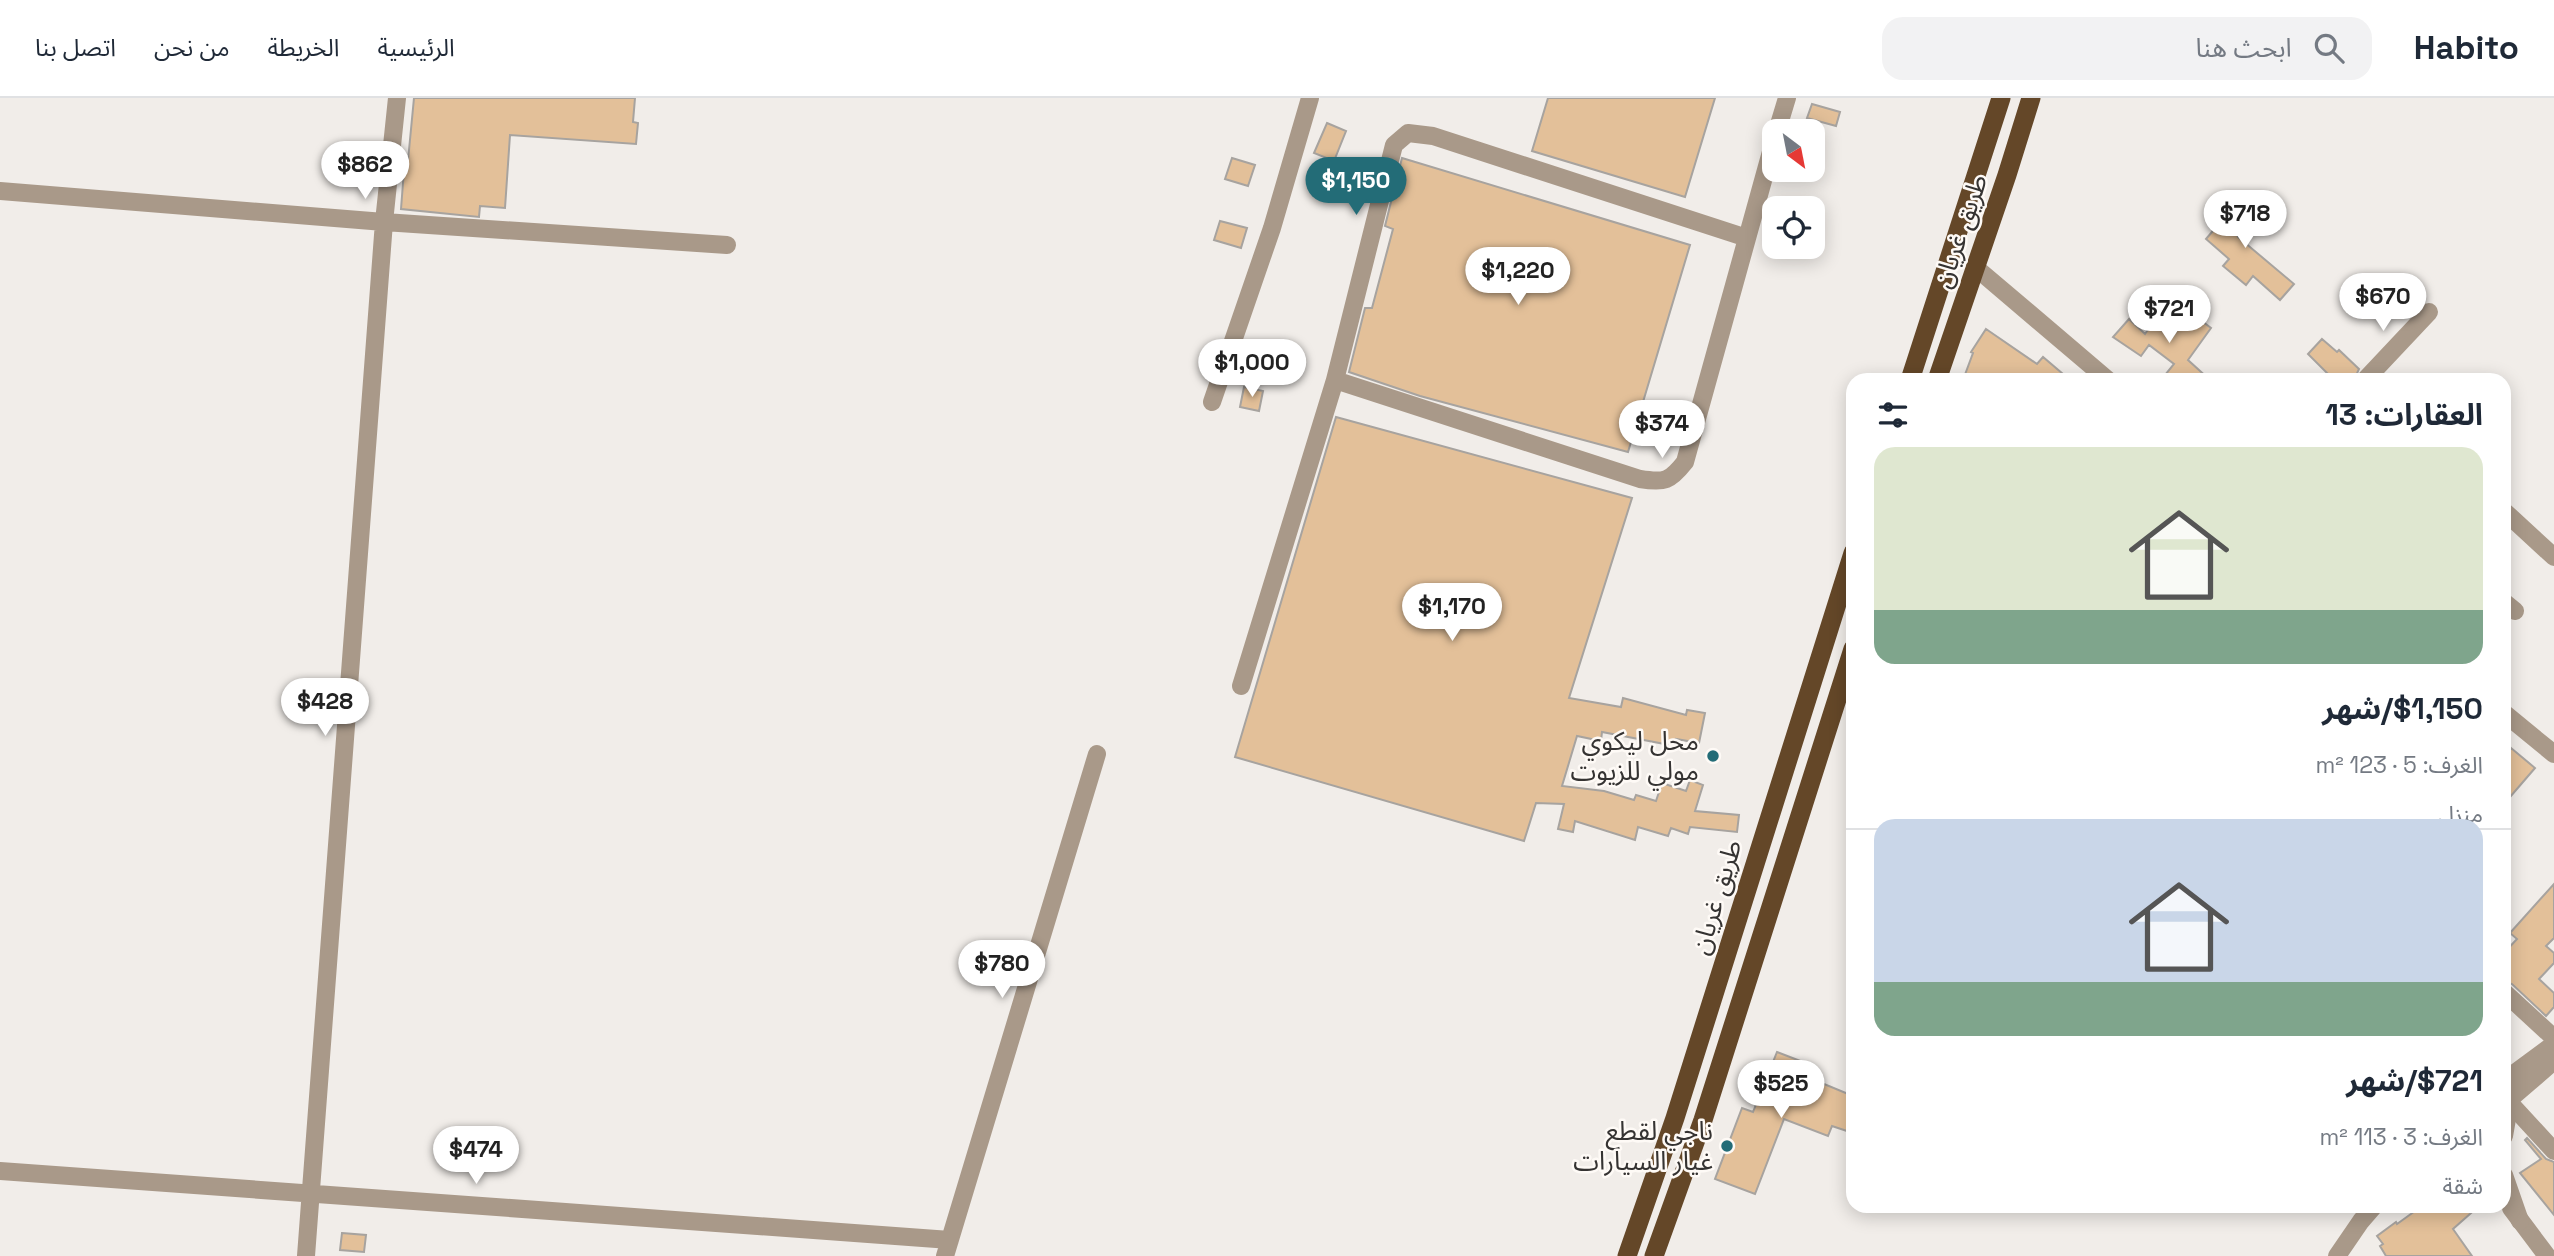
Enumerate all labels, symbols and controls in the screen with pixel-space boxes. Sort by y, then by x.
search box [1882,17,2372,80]
text: Habito [2414,27,2519,69]
icon: search [2310,29,2348,67]
text: ابحث هنا [2196,31,2292,65]
text: اتصل بنا [35,32,116,63]
text: من نحن [154,32,230,63]
text: الخريطة [268,32,340,63]
text: الرئيسية [378,32,455,63]
north arrow [1762,119,1825,182]
map controls [1762,119,1825,259]
pin: $862 [324,141,406,201]
text: $862 [337,149,393,179]
pin: $1,150 [1299,158,1413,217]
text: $1,150 [1322,165,1391,195]
street label: طريق غريان [1925,170,1995,292]
pin: $718 [2204,190,2286,250]
button: locate [1762,196,1825,259]
text: $718 [2220,198,2270,228]
pin: $1,220 [1461,248,1575,307]
text: $1,220 [1481,255,1555,285]
pin: $670 [2342,274,2424,333]
text: $670 [2355,281,2411,311]
pin: $721 [2128,286,2210,345]
text: $721 [2144,293,2194,323]
pin: $1,000 [1195,340,1309,399]
text: $1,000 [1214,347,1290,377]
text: العقارات: 13 [2325,395,2483,434]
icon: filters [1874,396,1912,434]
pin: $374 [1621,400,1703,460]
text: $374 [1635,408,1689,438]
icon: home [2116,492,2242,618]
pin: $1,170 [1395,584,1509,643]
text: $1,170 [1418,591,1486,621]
pin: $428 [284,678,366,738]
text: $428 [297,686,353,716]
text: $1,150/شهر [2322,689,2483,728]
place label: محل ليكوي مولي للزيوت [1571,724,1699,791]
marker: محل ليكوي مولي للزيوت [1705,748,1721,764]
text: الغرف: 5 · 123 m² [2315,750,2483,780]
text: منزل [2438,799,2483,829]
street label: طريق غريان [1682,835,1750,959]
icon: home [2116,864,2242,990]
pin: $780 [961,940,1043,1000]
text: $780 [974,948,1030,978]
pin: $525 [1740,1060,1822,1120]
text: $721/شهر [2346,1061,2483,1100]
text: $525 [1753,1068,1809,1098]
place label: ناجي لقطع غيار السيارات [1573,1114,1713,1178]
text: الغرف: 3 · 113 m² [2320,1122,2483,1152]
pin: $474 [435,1126,517,1186]
text: $474 [449,1134,503,1164]
marker: ناجي لقطع غيار السيارات [1719,1138,1735,1154]
text: شقة [2442,1171,2483,1201]

